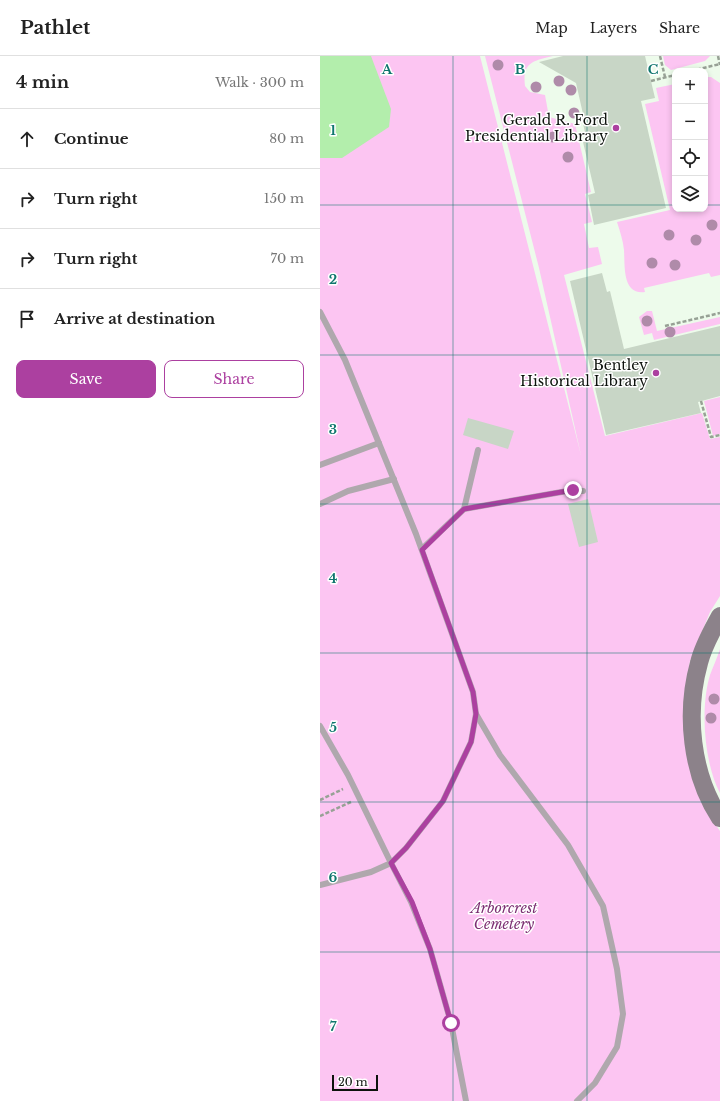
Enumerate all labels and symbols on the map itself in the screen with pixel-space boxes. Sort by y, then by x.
text: A [381,61,393,78]
text: B [515,61,525,78]
text: C [648,61,659,78]
place label: Gerald R. Ford Presidential Library [465,111,609,145]
text: 1 [330,122,336,139]
marker: Gerald R. Ford Presidential Library [611,123,621,133]
text: 2 [329,271,337,288]
place label: Bentley Historical Library [520,356,648,390]
marker: Bentley Historical Library [651,368,661,378]
text: 3 [329,421,337,438]
route end [564,481,582,499]
text: 4 [329,570,338,587]
text: 5 [329,719,337,736]
text: 6 [329,869,338,886]
park label: Arborcrest Cemetery [469,899,538,933]
route start [442,1014,460,1032]
text: 7 [330,1018,337,1035]
scale bar [332,1073,378,1092]

